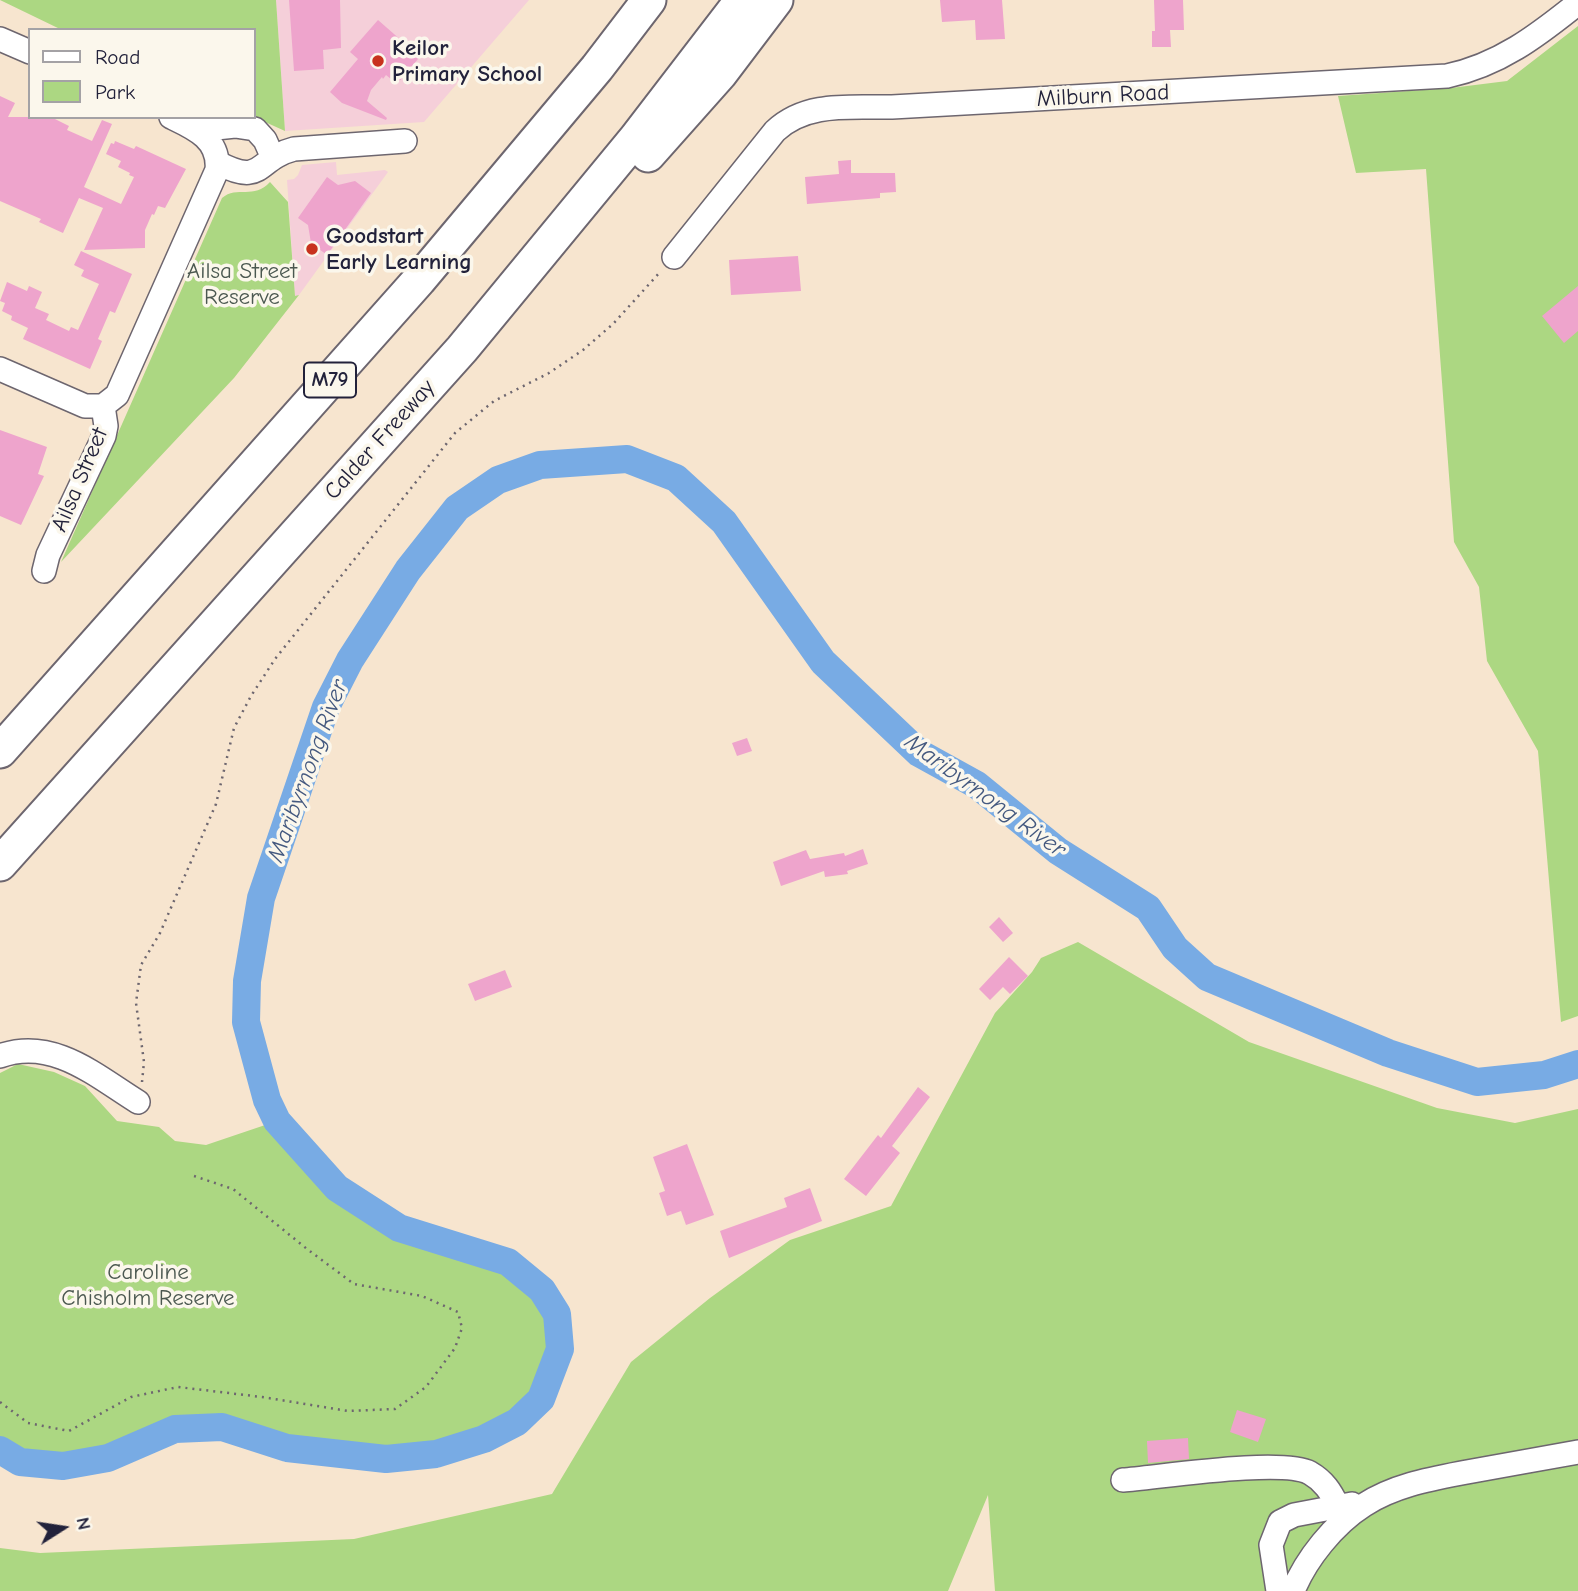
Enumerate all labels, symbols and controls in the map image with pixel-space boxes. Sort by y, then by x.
legend [28,28,256,119]
place label: Keilor Primary School [392,34,542,88]
text: Road [95,45,140,69]
marker: Keilor Primary School [370,53,386,69]
street label: Milburn Road [1036,79,1170,113]
text: Park [95,80,135,104]
place label: Goodstart Early Learning [326,222,472,276]
marker: Goodstart Early Learning [304,241,320,257]
park label: Ailsa Street Reserve [187,257,297,311]
road number: M79 [304,362,356,398]
street label: Calder Freeway [319,374,441,506]
street label: Ailsa Street [46,424,114,536]
water label: Maribyrnong River [262,676,354,866]
water label: Maribyrnong River [899,728,1071,864]
park label: Caroline Chisholm Reserve [61,1258,235,1312]
north arrow [28,1493,98,1563]
text: N [71,1515,96,1532]

